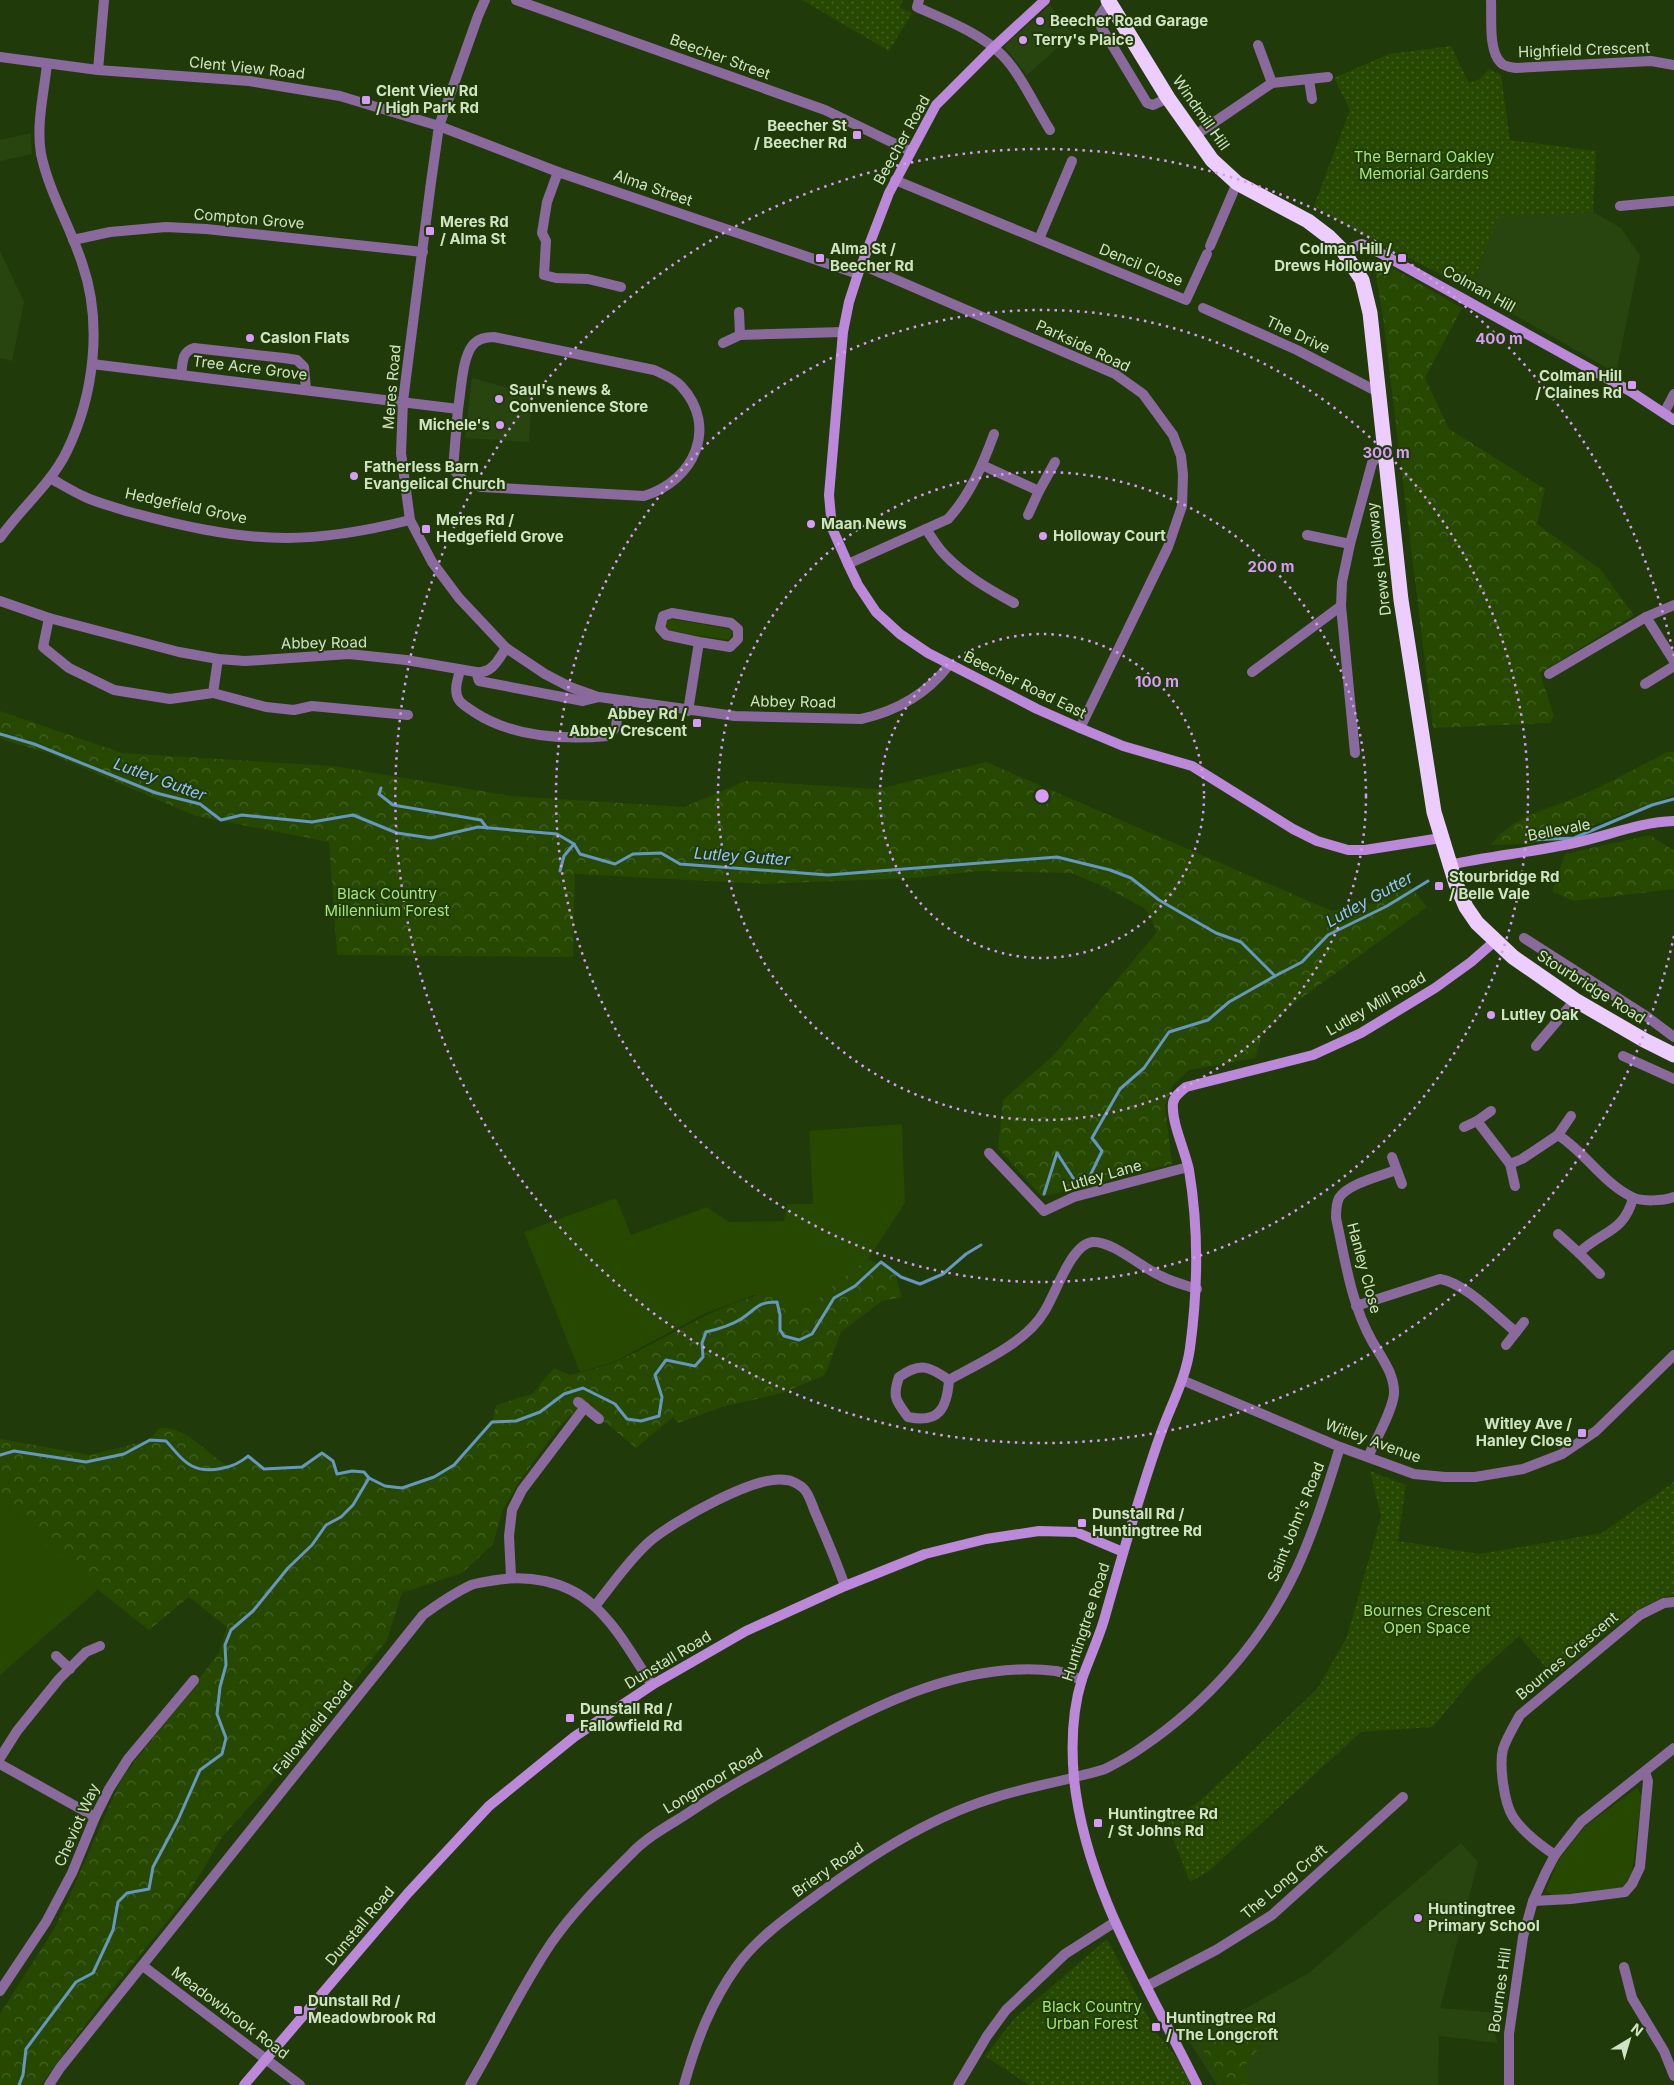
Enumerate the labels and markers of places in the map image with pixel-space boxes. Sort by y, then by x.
place label: Beecher Road Garage [1050,11,1208,30]
marker: Beecher Road Garage [1034,15,1046,27]
place label: Terry's Plaice [1033,30,1134,49]
marker: Terry's Plaice [1017,34,1029,46]
place label: Clent View Rd / High Park Rd [376,81,479,117]
marker: Clent View Rd / High Park Rd [360,94,372,106]
place label: Beecher St / Beecher Rd [754,116,848,152]
marker: Beecher St / Beecher Rd [851,129,863,141]
place label: Meres Rd / Alma St [440,212,509,248]
marker: Meres Rd / Alma St [424,225,436,237]
place label: Alma St / Beecher Rd [830,239,914,275]
place label: Colman Hill / Drews Holloway [1274,239,1392,275]
marker: Alma St / Beecher Rd [814,252,826,264]
marker: Colman Hill / Drews Holloway [1396,252,1408,264]
place label: Caslon Flats [260,328,350,347]
marker: Caslon Flats [244,332,256,344]
place label: Colman Hill / Claines Rd [1535,366,1622,402]
marker: Colman Hill / Claines Rd [1626,379,1638,391]
place label: Saul's news & Convenience Store [509,380,648,416]
marker: Saul's news & Convenience Store [493,393,505,405]
place label: Michele's [419,415,490,434]
marker: Michele's [494,419,506,431]
place label: Fatherless Barn Evangelical Church [364,457,506,493]
marker: Fatherless Barn Evangelical Church [348,470,360,482]
place label: Meres Rd / Hedgefield Grove [436,510,564,546]
place label: Maan News [821,514,907,533]
marker: Maan News [805,518,817,530]
marker: Meres Rd / Hedgefield Grove [420,523,432,535]
place label: Holloway Court [1053,526,1166,545]
marker: Holloway Court [1037,530,1049,542]
place label: Abbey Rd / Abbey Crescent [569,704,688,740]
marker: Abbey Rd / Abbey Crescent [691,717,703,729]
centre of rings [1033,787,1051,805]
place label: Stourbridge Rd / Belle Vale [1449,867,1559,903]
marker: Stourbridge Rd / Belle Vale [1433,880,1445,892]
place label: Lutley Oak [1501,1005,1579,1024]
marker: Lutley Oak [1485,1009,1497,1021]
place label: Witley Ave / Hanley Close [1476,1414,1572,1450]
marker: Witley Ave / Hanley Close [1576,1427,1588,1439]
place label: Dunstall Rd / Huntingtree Rd [1092,1504,1202,1540]
marker: Dunstall Rd / Huntingtree Rd [1076,1517,1088,1529]
place label: Dunstall Rd / Fallowfield Rd [580,1699,682,1735]
marker: Dunstall Rd / Fallowfield Rd [564,1712,576,1724]
place label: Huntingtree Rd / St Johns Rd [1108,1804,1218,1840]
marker: Huntingtree Rd / St Johns Rd [1092,1817,1104,1829]
place label: Huntingtree Primary School [1428,1899,1540,1935]
marker: Huntingtree Primary School [1412,1912,1424,1924]
place label: Dunstall Rd / Meadowbrook Rd [308,1991,436,2027]
marker: Dunstall Rd / Meadowbrook Rd [292,2004,304,2016]
place label: Huntingtree Rd / The Longcroft [1166,2008,1279,2044]
marker: Huntingtree Rd / The Longcroft [1150,2021,1162,2033]

